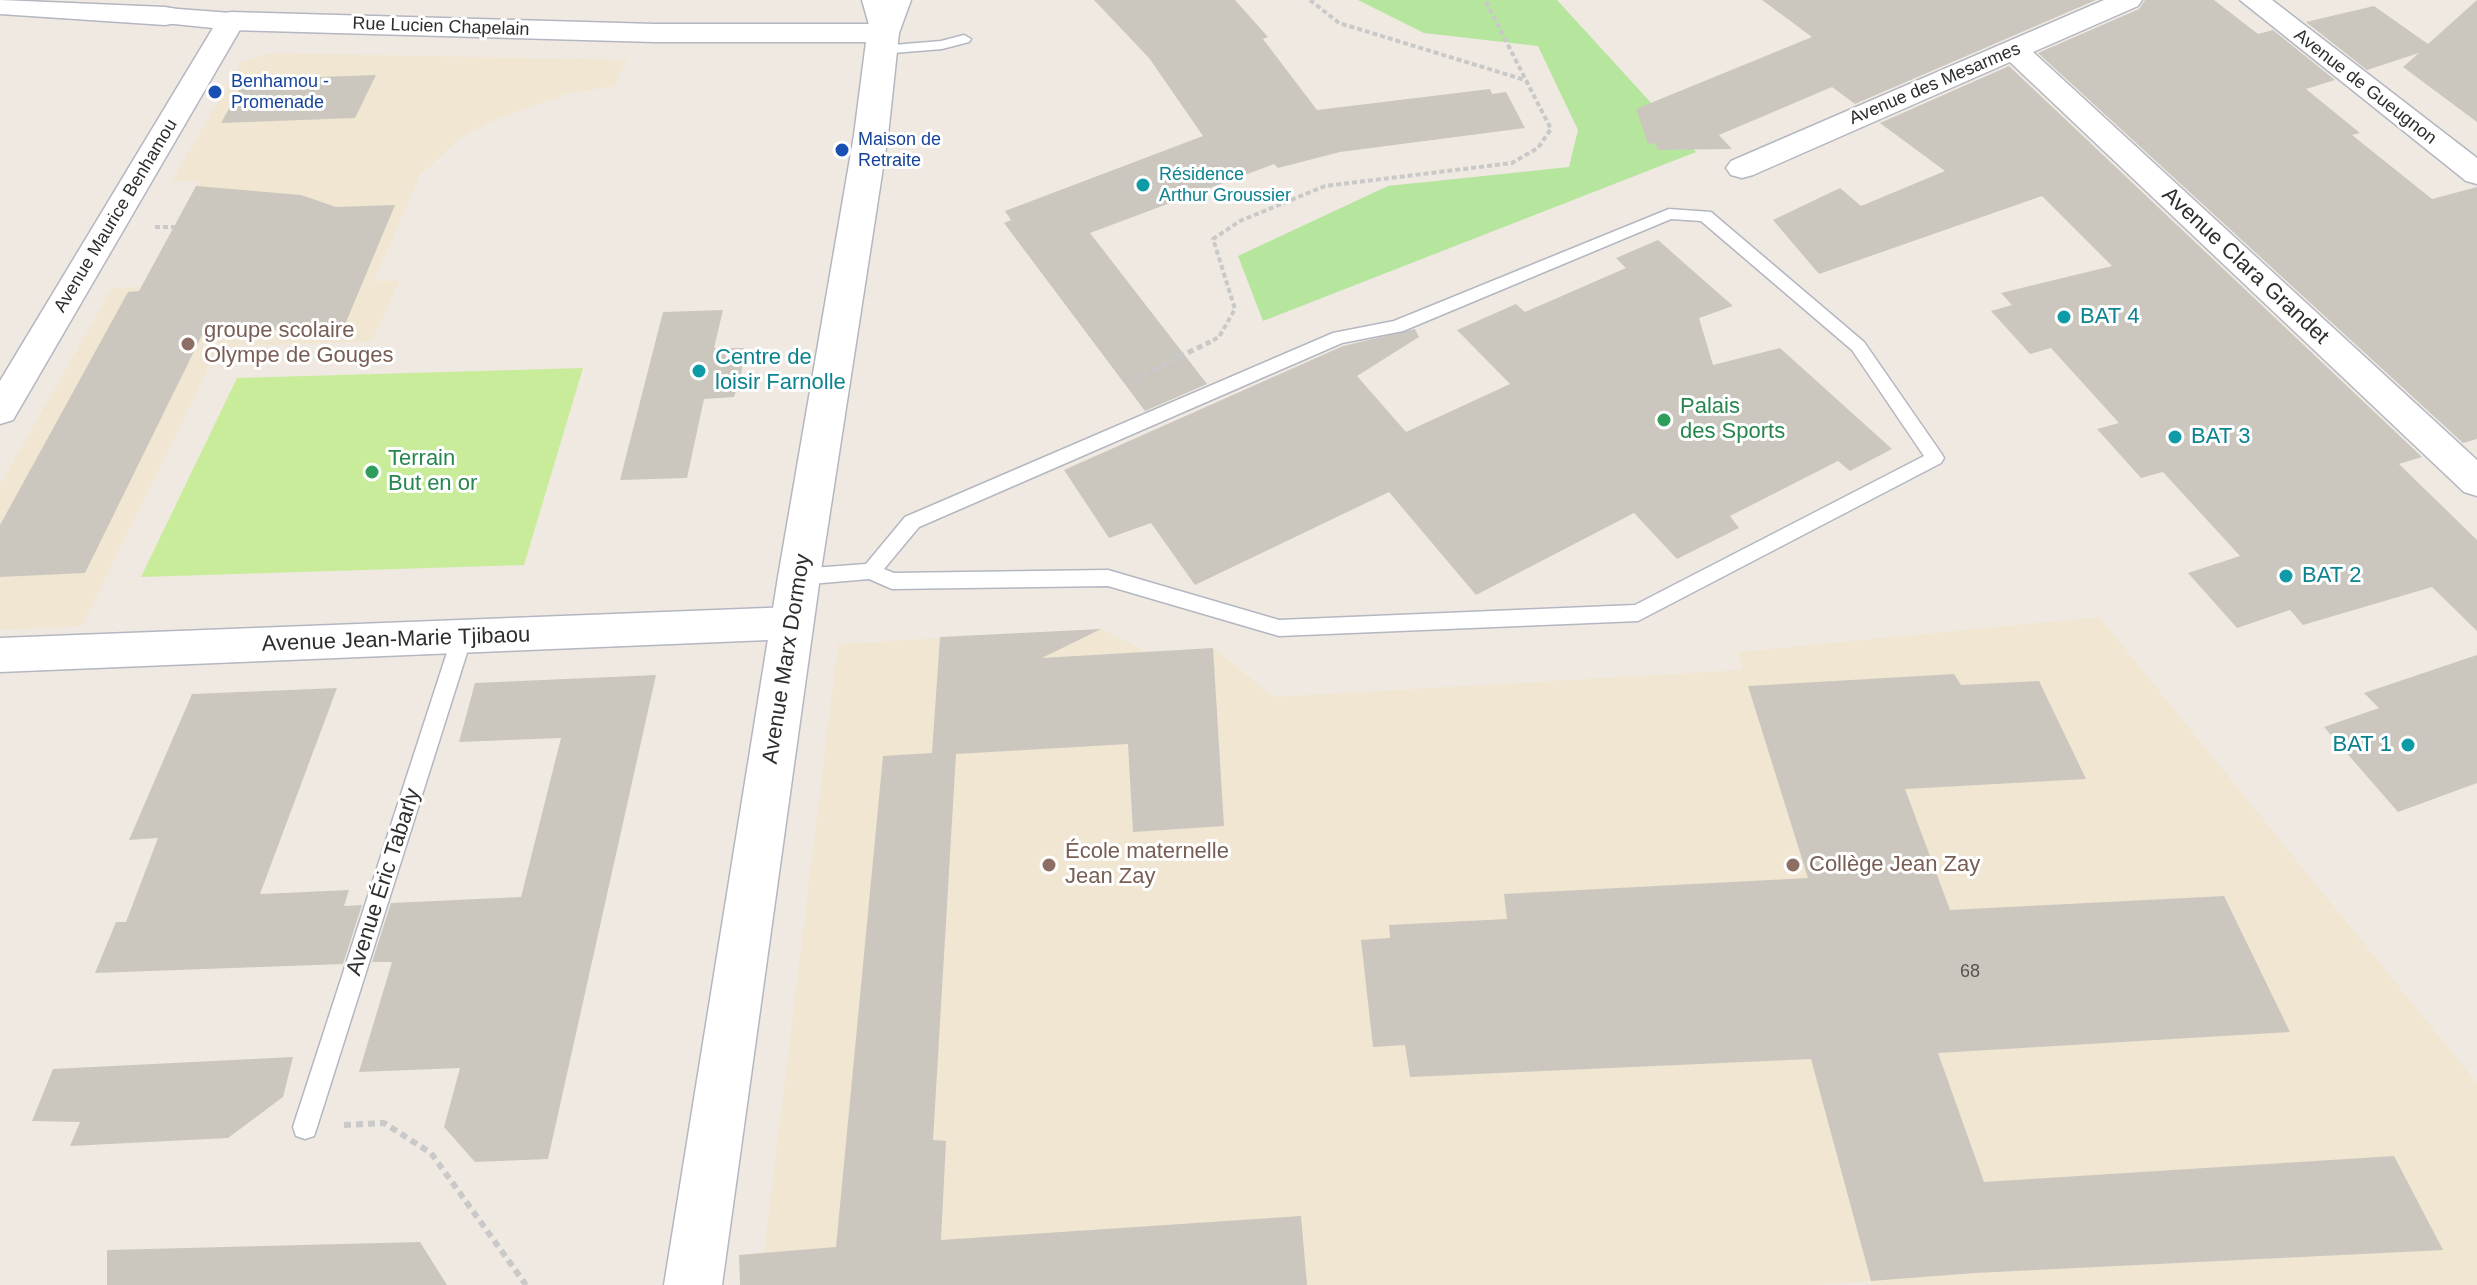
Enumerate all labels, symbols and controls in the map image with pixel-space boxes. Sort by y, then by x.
street label: Rue Lucien Chapelain [352,13,530,41]
street label: Avenue de Gueugnon [2289,25,2441,149]
street label: Avenue des Mesarmes [1846,38,2024,130]
place label: Benhamou - Promenade [231,71,329,114]
marker: Benhamou - Promenade [206,83,224,101]
street label: Avenue Maurice Benhamou [50,115,182,317]
place label: Maison de Retraite [858,129,941,172]
marker: Maison de Retraite [833,141,851,159]
place label: Résidence Arthur Groussier [1159,164,1291,206]
marker: Résidence Arthur Groussier [1134,176,1152,194]
street label: Avenue Clara Grandet [2156,182,2334,350]
place label: BAT 4 [2080,304,2140,330]
marker: BAT 4 [2055,308,2073,326]
place label: groupe scolaire Olympe de Gouges [204,318,394,370]
marker: groupe scolaire Olympe de Gouges [179,335,197,353]
place label: Centre de loisir Farnolle [715,345,846,396]
marker: Centre de loisir Farnolle [690,362,708,380]
place label: Palais des Sports [1680,394,1785,446]
marker: Palais des Sports [1655,411,1673,429]
place label: BAT 3 [2191,424,2251,450]
marker: BAT 3 [2166,428,2184,446]
place label: Terrain But en or [388,446,477,498]
marker: Terrain But en or [363,463,381,481]
street label: Avenue Marx Dormoy [757,552,817,766]
place label: BAT 2 [2302,563,2362,589]
marker: BAT 2 [2277,567,2295,585]
street label: Avenue Jean-Marie Tjibaou [261,622,531,658]
place label: BAT 1 [2332,732,2392,758]
marker: BAT 1 [2399,736,2417,754]
street label: Avenue Éric Tabarly [341,785,427,979]
place label: École maternelle Jean Zay [1065,839,1229,890]
place label: Collège Jean Zay [1809,852,1980,878]
marker: École maternelle Jean Zay [1040,856,1058,874]
marker: Collège Jean Zay [1784,856,1802,874]
house number: 68 [1960,961,1980,983]

